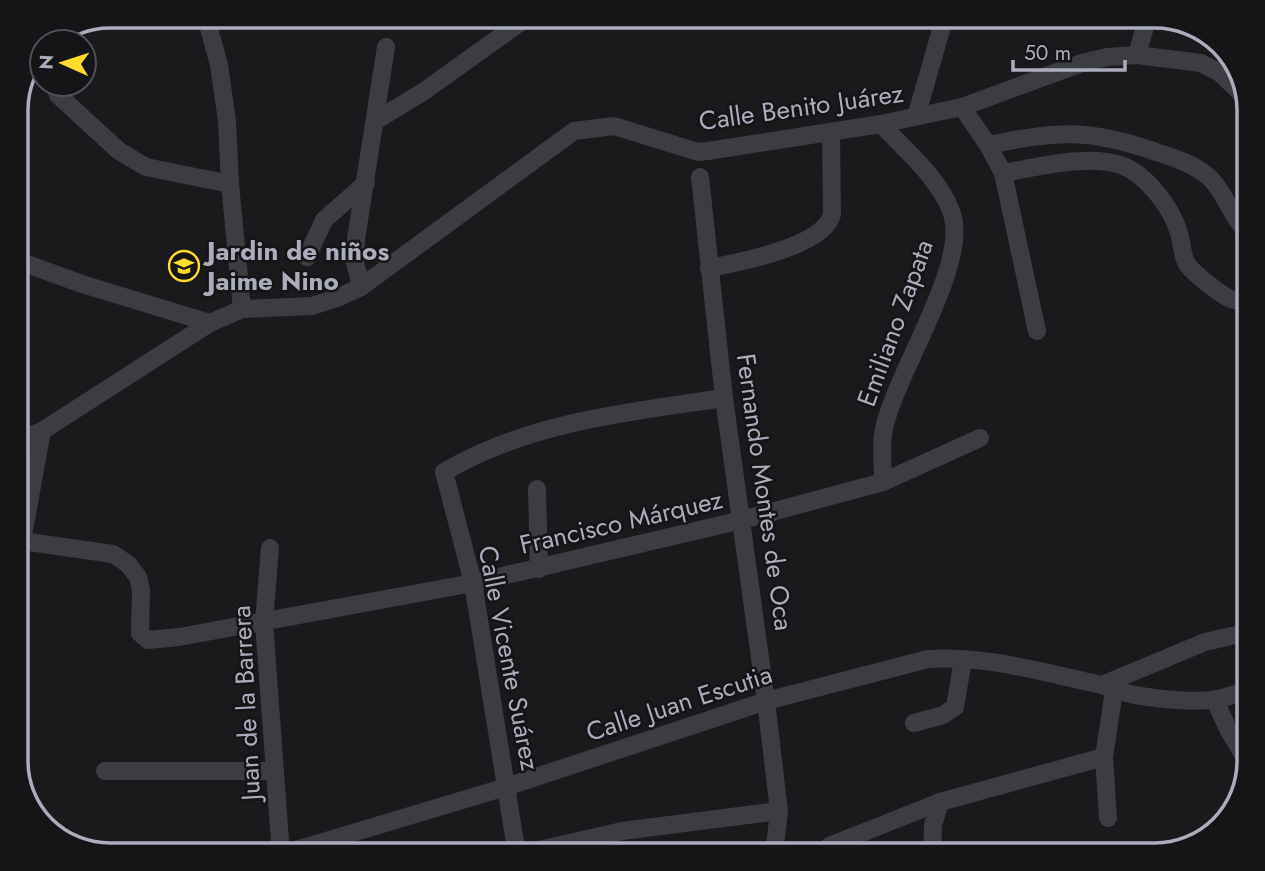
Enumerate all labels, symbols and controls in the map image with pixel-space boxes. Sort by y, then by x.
north arrow [28,28,98,98]
scale bar [1013,28,1125,72]
text: 50 m [1024,38,1071,68]
text: N [33,54,60,70]
street label: Calle Benito Juárez [696,74,906,140]
place label: Jardin de niños Jaime Nino [202,232,389,300]
street label: Emiliano Zapata [847,234,943,412]
school or university icon: Jardin de niños Jaime Nino [167,249,201,283]
street label: Fernando Montes de Oca [727,351,803,633]
street label: Francisco Márquez [516,480,726,564]
street label: Calle Vicente Suárez [469,542,549,774]
street label: Juan de la Barrera [222,604,270,805]
street label: Calle Juan Escutia [581,655,777,751]

